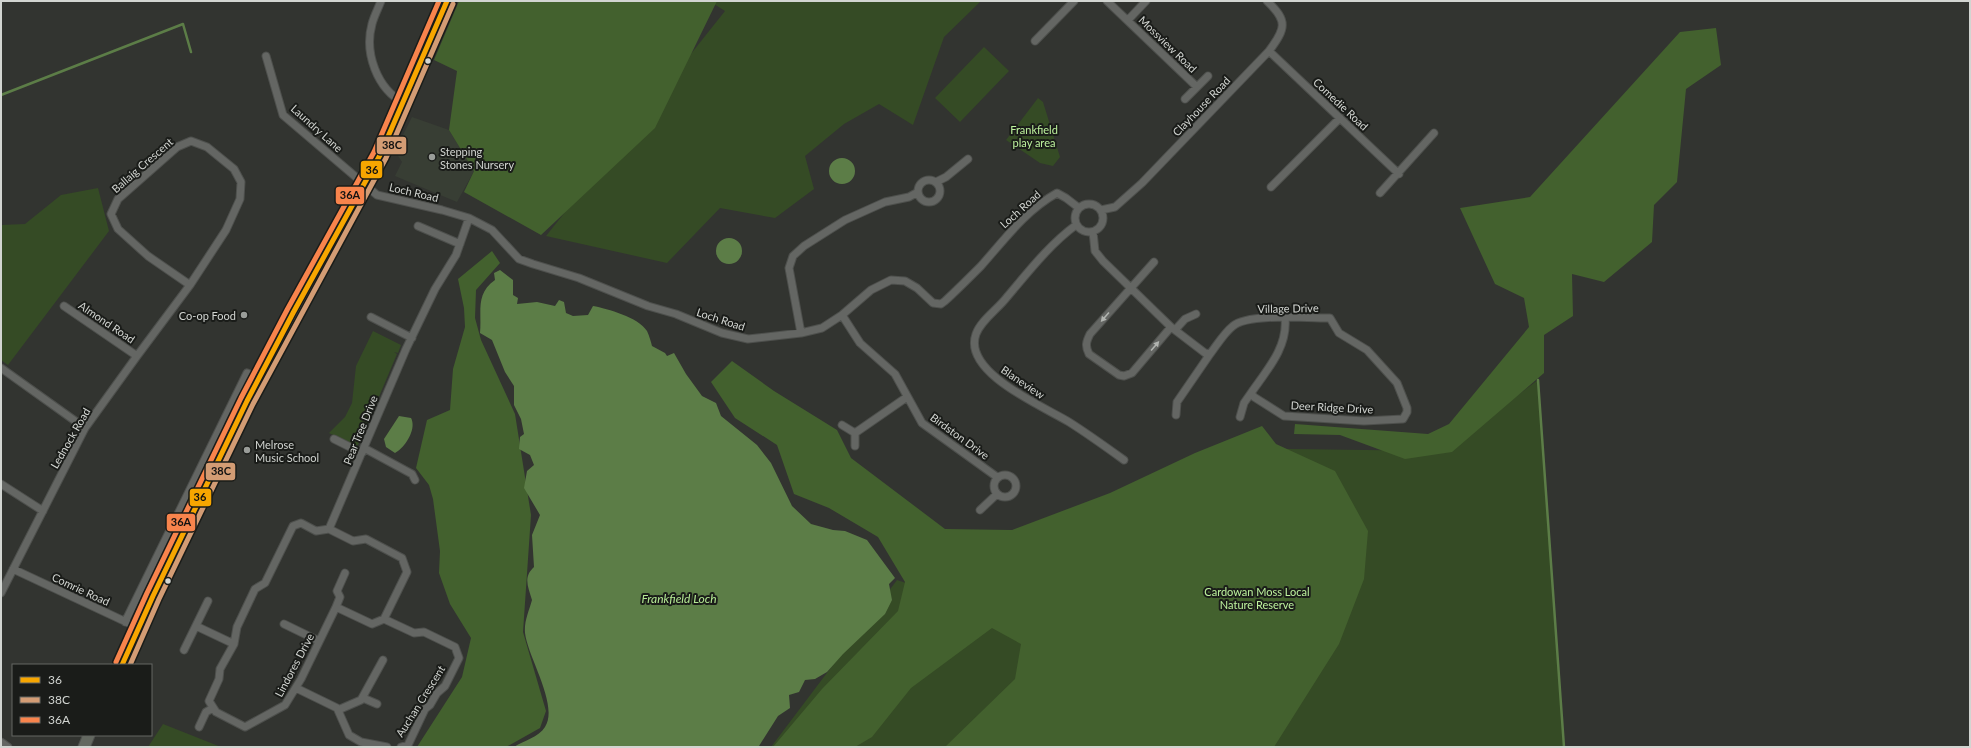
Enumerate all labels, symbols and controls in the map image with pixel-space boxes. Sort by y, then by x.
street label: Mossview Road [1136,13,1200,75]
unlabelled marker [423,56,433,66]
street label: Clayhouse Road [1169,74,1233,138]
street label: Comedie Road [1311,75,1371,133]
street label: Laundry Lane [289,101,346,155]
park label: Frankfield play area [1010,123,1058,149]
street label: Ballaig Crescent [109,135,175,195]
line badge: 38C [376,136,407,155]
text: 38C [382,138,403,151]
place label: Stepping Stones Nursery [440,145,514,171]
marker: Stepping Stones Nursery [427,152,437,162]
line badge: 36 [360,160,383,179]
text: 36 [366,163,379,176]
street label: Loch Road [388,180,440,204]
line badge: 36A [335,186,365,205]
street label: Loch Road [997,187,1043,231]
text: 36A [340,188,361,201]
street label: Almond Road [76,298,138,346]
street label: Village Drive [1257,301,1319,315]
street label: Loch Road [695,305,747,333]
place label: Co-op Food [179,309,236,322]
marker: Co-op Food [239,310,249,320]
one-way arrow [1100,312,1109,322]
one-way arrow [1150,341,1159,350]
street label: Blaneview [999,363,1047,401]
street label: Pear Tree Drive [340,393,380,467]
street label: Deer Ridge Drive [1290,398,1374,416]
street label: Lednock Road [47,405,93,471]
street label: Birdston Drive [928,410,992,462]
place label: Melrose Music School [255,438,319,464]
marker: Melrose Music School [242,445,252,455]
line badge: 38C [205,462,236,481]
text: 38C [211,464,232,477]
line badge: 36 [189,488,212,507]
text: 36 [194,490,207,503]
line badge: 36A [166,513,196,532]
text: 36A [171,515,192,528]
street label: Comrie Road [50,570,112,608]
unlabelled marker [163,576,173,586]
park label: Cardowan Moss Local Nature Reserve [1204,585,1310,611]
water label: Frankfield Loch [641,591,717,606]
street label: Lindores Drive [272,631,316,699]
street label: Auchan Crescent [393,663,447,739]
legend [12,664,152,736]
text: 36 [48,672,62,687]
text: 38C [48,692,70,707]
text: 36A [48,712,71,727]

